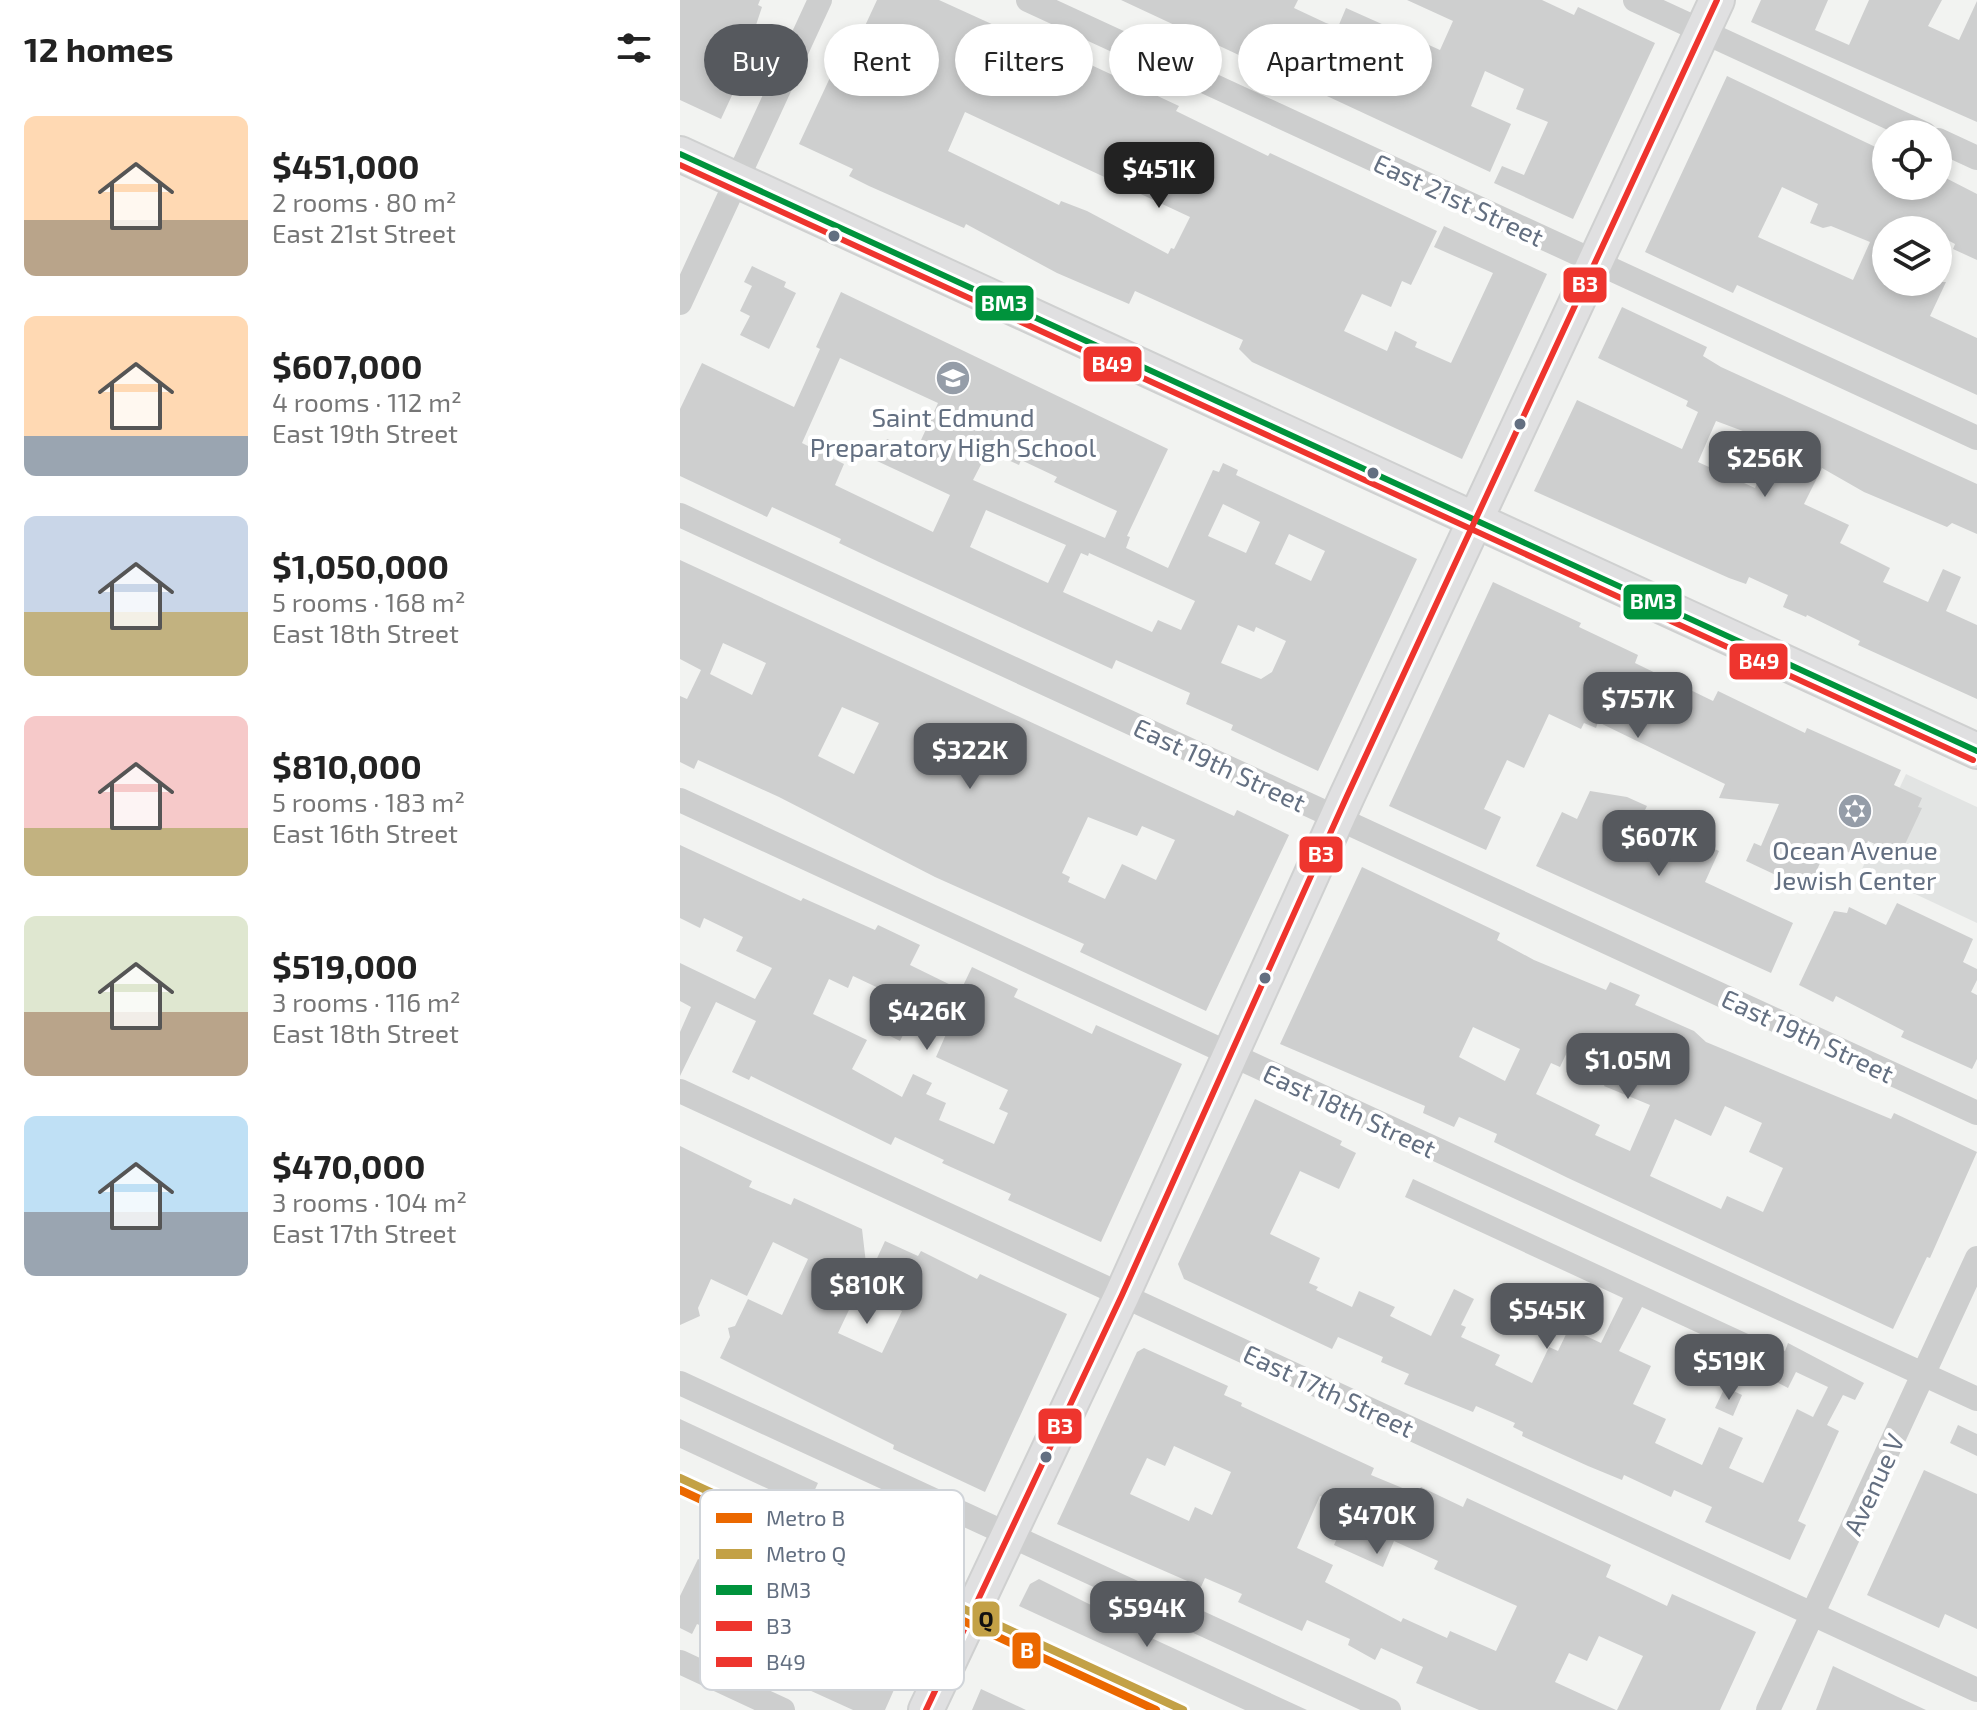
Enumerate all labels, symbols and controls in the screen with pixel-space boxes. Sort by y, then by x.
chip: Buy [704,24,808,96]
chip: Rent [824,24,939,96]
chip: Filters [955,24,1093,96]
chip: New [1109,24,1222,96]
chip: Apartment [1238,24,1432,96]
icon: filters [612,26,656,70]
text: 12 homes [24,28,173,69]
map controls [1872,120,1952,296]
button: locate [1872,120,1952,200]
pin: $451K [1103,142,1215,210]
text: $451,000 [272,145,419,186]
street label: East 21st Street [1369,146,1549,252]
icon: home [88,148,184,244]
text: $451K [1122,152,1196,183]
text: 2 rooms · 80 m² [272,186,457,217]
button: layers [1872,216,1952,296]
text: East 21st Street [272,217,456,248]
unlabelled marker [826,228,842,244]
line badge: B3 [1562,266,1608,304]
text: B3 [1572,270,1598,296]
line badge: BM3 [974,284,1035,322]
text: BM3 [981,289,1027,315]
text: $607,000 [272,345,422,386]
line badge: B49 [1082,345,1143,383]
icon: home [88,348,184,444]
text: B49 [1091,350,1133,376]
school or university icon: Saint Edmund Preparatory High School [934,359,972,397]
text: 4 rooms · 112 m² [272,386,462,417]
place label: Saint Edmund Preparatory High School [810,401,1096,462]
unlabelled marker [1512,416,1528,432]
text: East 19th Street [272,417,458,448]
pin: $256K [1709,431,1821,499]
text: $256K [1727,441,1803,472]
unlabelled marker [1365,465,1381,481]
text: $1,050,000 [272,545,449,586]
icon: home [88,548,184,644]
line badge: BM3 [1622,583,1683,621]
text: 5 rooms · 168 m² [272,586,465,617]
text: BM3 [1630,587,1676,613]
text: East 18th Street [272,617,459,648]
line badge: B49 [1728,642,1789,681]
text: B49 [1738,647,1780,673]
pin: $757K [1582,672,1694,740]
text: $757K [1601,682,1675,713]
street label: East 19th Street [1129,711,1311,817]
pin: $322K [914,723,1026,791]
text: $322K [932,733,1008,764]
text: $810,000 [272,745,422,786]
icon: home [88,748,184,844]
text: 5 rooms · 183 m² [272,786,465,817]
synagogue icon: Ocean Avenue Jewish Center [1836,792,1874,830]
pin: $607K [1603,810,1715,878]
text: East 16th Street [272,817,458,848]
text: $607K [1620,820,1698,851]
place label: Ocean Avenue Jewish Center [1772,834,1938,895]
line badge: B3 [1298,835,1344,874]
text: B3 [1308,840,1334,866]
text: $519,000 [272,945,418,986]
icon: home [88,948,184,1044]
unlabelled marker [1257,970,1273,986]
street label: East 19th Street [1717,982,1899,1088]
pin: $426K [871,984,983,1052]
text: 3 rooms · 116 m² [272,986,461,1017]
text: $426K [888,994,966,1025]
text: East 18th Street [272,1017,459,1048]
pin: $1.05M [1563,1033,1693,1101]
text: $1.05M [1584,1043,1672,1074]
street label: East 18th Street [1259,1056,1441,1164]
text: $470,000 [272,1145,425,1186]
icon: home [88,1148,184,1244]
text: 3 rooms · 104 m² [272,1186,467,1217]
text: East 17th Street [272,1217,456,1248]
pin: $810K [811,1258,923,1326]
text: $810K [829,1268,905,1299]
pin: $545K [1491,1283,1603,1351]
text: $545K [1509,1293,1585,1324]
pin: $519K [1673,1334,1785,1402]
street label: East 17th Street [1239,1337,1419,1443]
text: $519K [1693,1344,1765,1375]
line badge: B3 [1037,1407,1083,1445]
text: B3 [1047,1412,1073,1438]
street label: Avenue V [1836,1428,1910,1540]
unlabelled marker [1038,1449,1054,1465]
pin: $470K [1321,1488,1433,1556]
legend [700,1490,964,1690]
text: $470K [1338,1498,1416,1529]
text: Metro B [766,1504,845,1530]
text: Metro Q [766,1540,846,1567]
text: BM3 [766,1576,811,1602]
pin: $594K [1091,1581,1203,1649]
text: $594K [1108,1591,1186,1622]
line badge: Q [971,1600,1001,1638]
text: Q [978,1605,994,1632]
text: B3 [766,1612,792,1638]
line badge: B [1011,1631,1042,1670]
text: B [1020,1636,1034,1662]
text: B49 [766,1648,806,1674]

